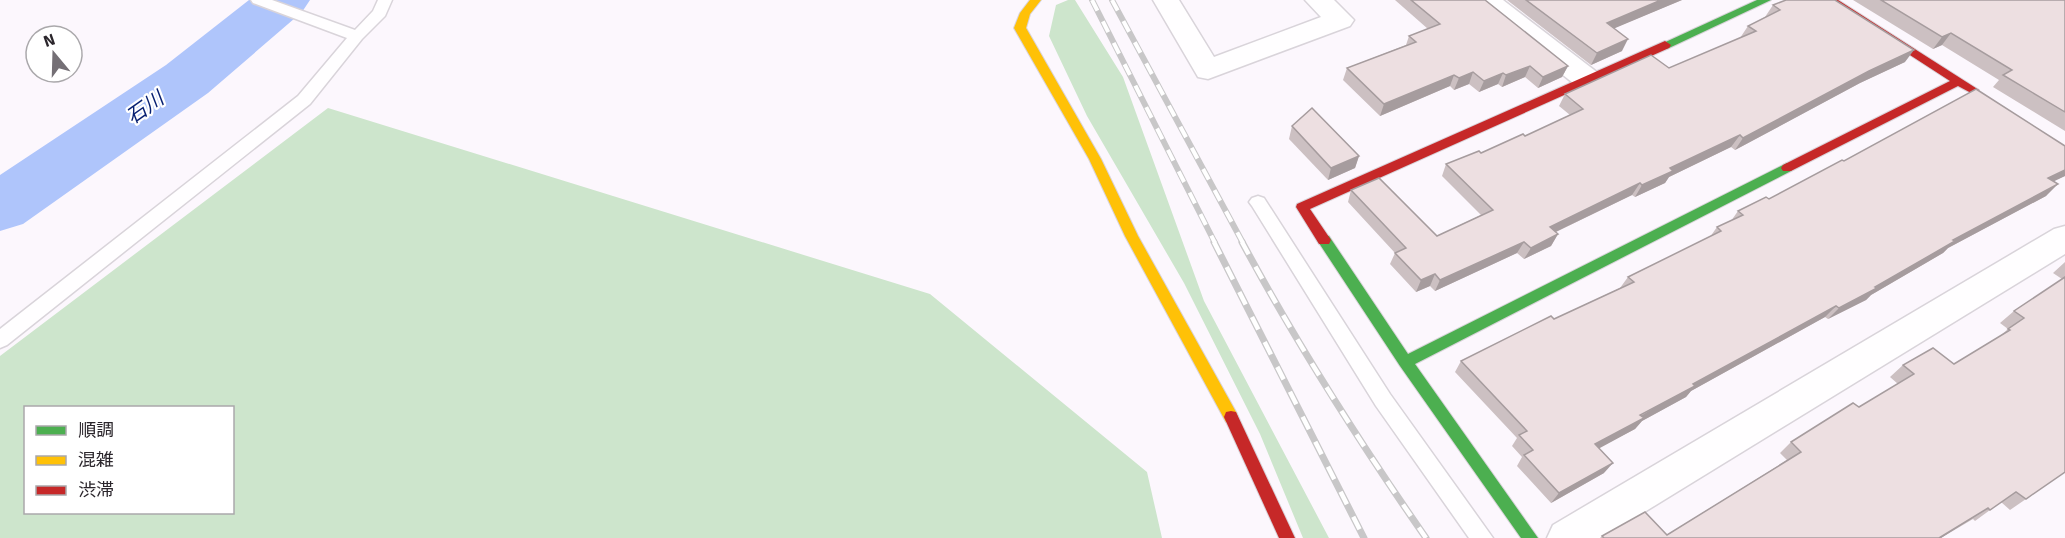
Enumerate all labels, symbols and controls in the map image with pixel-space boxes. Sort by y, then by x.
north arrow [24,24,84,84]
text: N [41,29,58,52]
water label: 石川 [121,85,170,130]
legend [24,406,234,514]
text: 順調 [78,419,114,441]
text: 混雑 [78,449,114,471]
text: 渋滞 [78,479,114,501]

